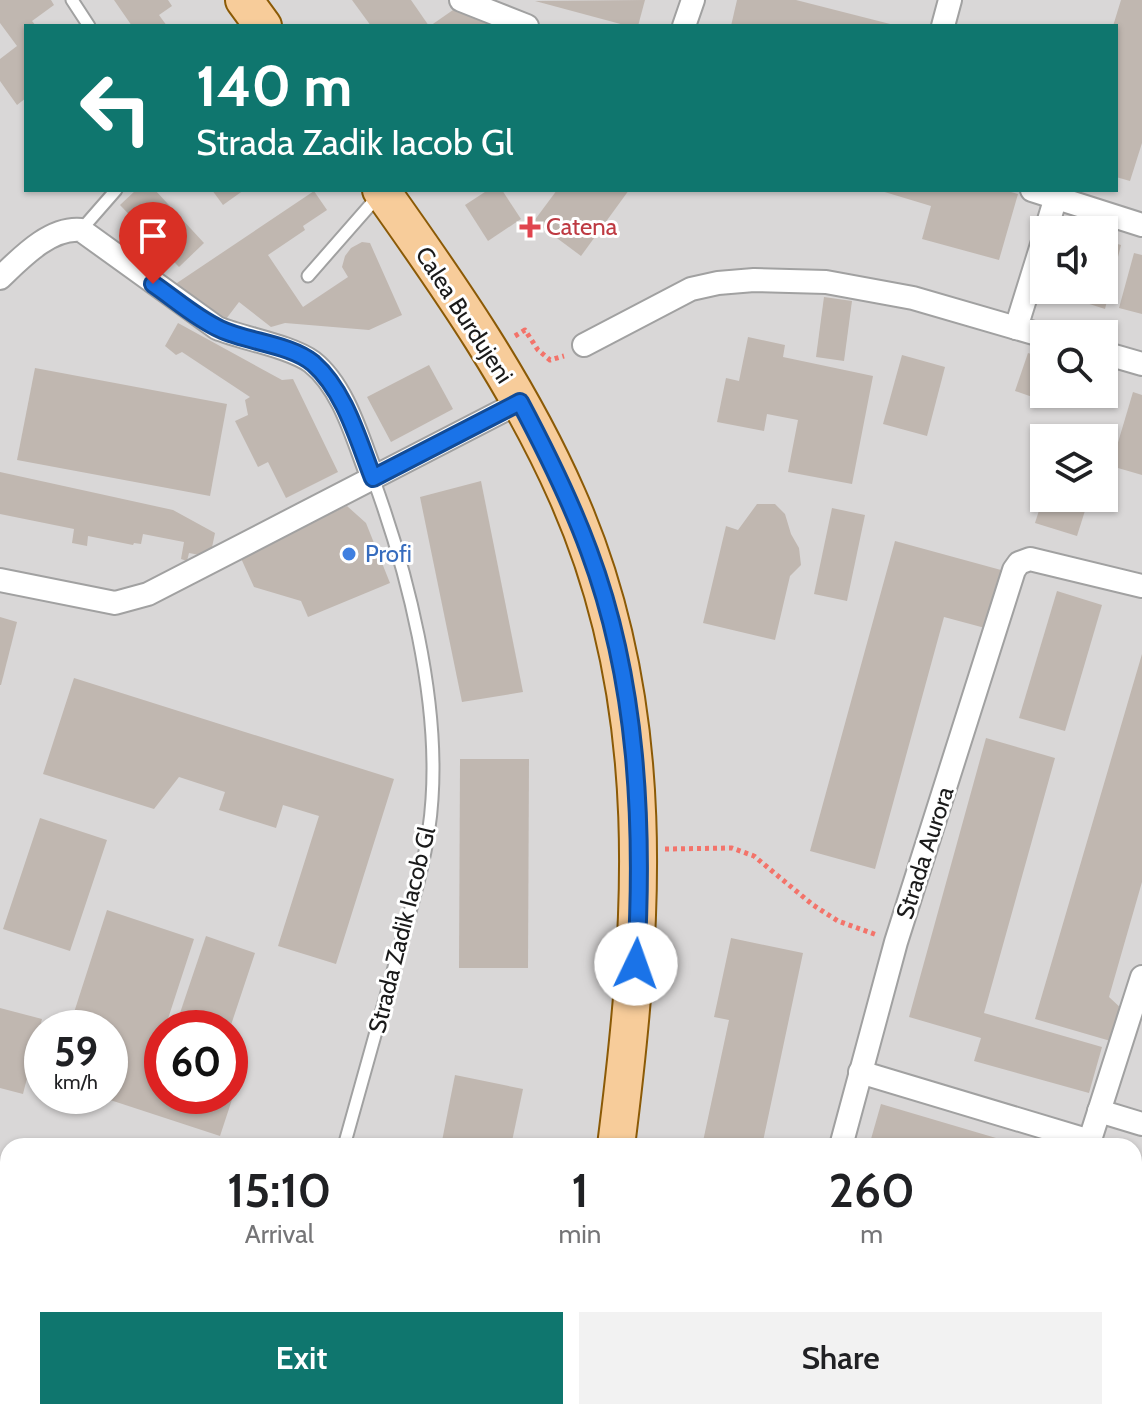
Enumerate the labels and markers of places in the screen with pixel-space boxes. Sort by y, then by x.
pin [119,202,187,284]
place label: Catena [546,212,618,241]
marker: Catena [521,218,539,236]
place label: Profi [365,539,412,568]
marker: Profi [340,545,358,563]

